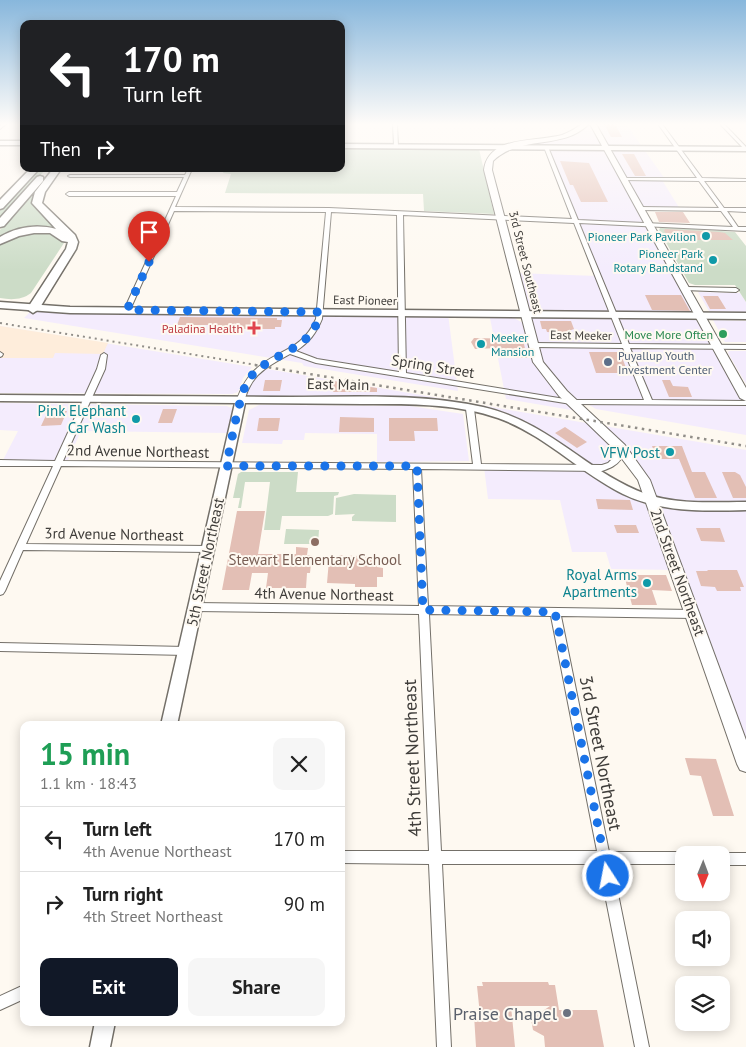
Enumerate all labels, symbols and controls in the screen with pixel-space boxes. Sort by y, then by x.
text: 170 m [123,36,220,82]
icon: left [40,40,105,105]
text: Turn left [123,80,202,108]
icon: right [91,135,119,163]
text: Then [40,137,81,161]
street label: 3rd Street Southeast [506,209,546,315]
pin [128,211,170,262]
icon: arrive [135,218,163,246]
place label: Pioneer Park Pavilion [588,229,696,244]
marker: Pioneer Park Pavilion [700,230,712,242]
place label: Pioneer Park Rotary Bandstand [613,246,703,275]
marker: Pioneer Park Rotary Bandstand [707,254,719,266]
street label: East Pioneer [333,292,397,308]
place label: Paladina Health [162,321,243,336]
marker: Paladina Health [247,321,261,335]
street label: East Meeker [550,327,612,343]
place label: Move More Often [625,327,713,342]
marker: Move More Often [717,328,729,340]
place label: Meeker Mansion [491,330,534,359]
marker: Meeker Mansion [475,338,487,350]
place label: Puyallup Youth Investment Center [618,348,712,377]
street label: Spring Street [390,350,476,382]
marker: Puyallup Youth Investment Center [602,356,614,368]
street label: East Main [307,374,369,394]
place label: Pink Elephant Car Wash [38,401,126,437]
marker: Pink Elephant Car Wash [130,413,142,425]
street label: 2nd Avenue Northeast [67,440,209,462]
place label: VFW Post [599,443,660,462]
marker: VFW Post [664,446,676,458]
street label: 5th Street Northeast [182,496,228,628]
street label: 2nd Street Northeast [646,506,710,638]
street label: 3rd Avenue Northeast [44,523,184,545]
marker: Stewart Elementary School [309,536,321,548]
place label: Stewart Elementary School [229,550,402,569]
place label: Royal Arms Apartments [563,565,637,601]
marker: Royal Arms Apartments [641,577,653,589]
street label: 4th Avenue Northeast [254,583,394,605]
street label: 3rd Street Northeast [575,674,627,832]
street label: 4th Street Northeast [398,679,426,837]
text: 15 min [40,734,130,773]
button: close [273,738,325,790]
text: 1.1 km · 18:43 [40,773,137,793]
text: Turn left [83,817,152,841]
icon: left [40,825,68,853]
text: 170 m [273,827,325,851]
text: 4th Avenue Northeast [83,841,232,861]
north arrow [675,846,730,901]
map controls [675,846,730,1031]
position arrow [581,849,633,901]
text: Turn right [83,882,163,906]
icon: right [40,890,68,918]
text: 90 m [284,892,325,916]
text: 4th Street Northeast [83,906,223,926]
button: sound [675,911,730,966]
button: Exit [40,958,178,1016]
button: Share [188,958,325,1016]
button: layers [675,976,730,1031]
place label: Praise Chapel [453,1002,558,1025]
marker: Praise Chapel [561,1007,573,1019]

